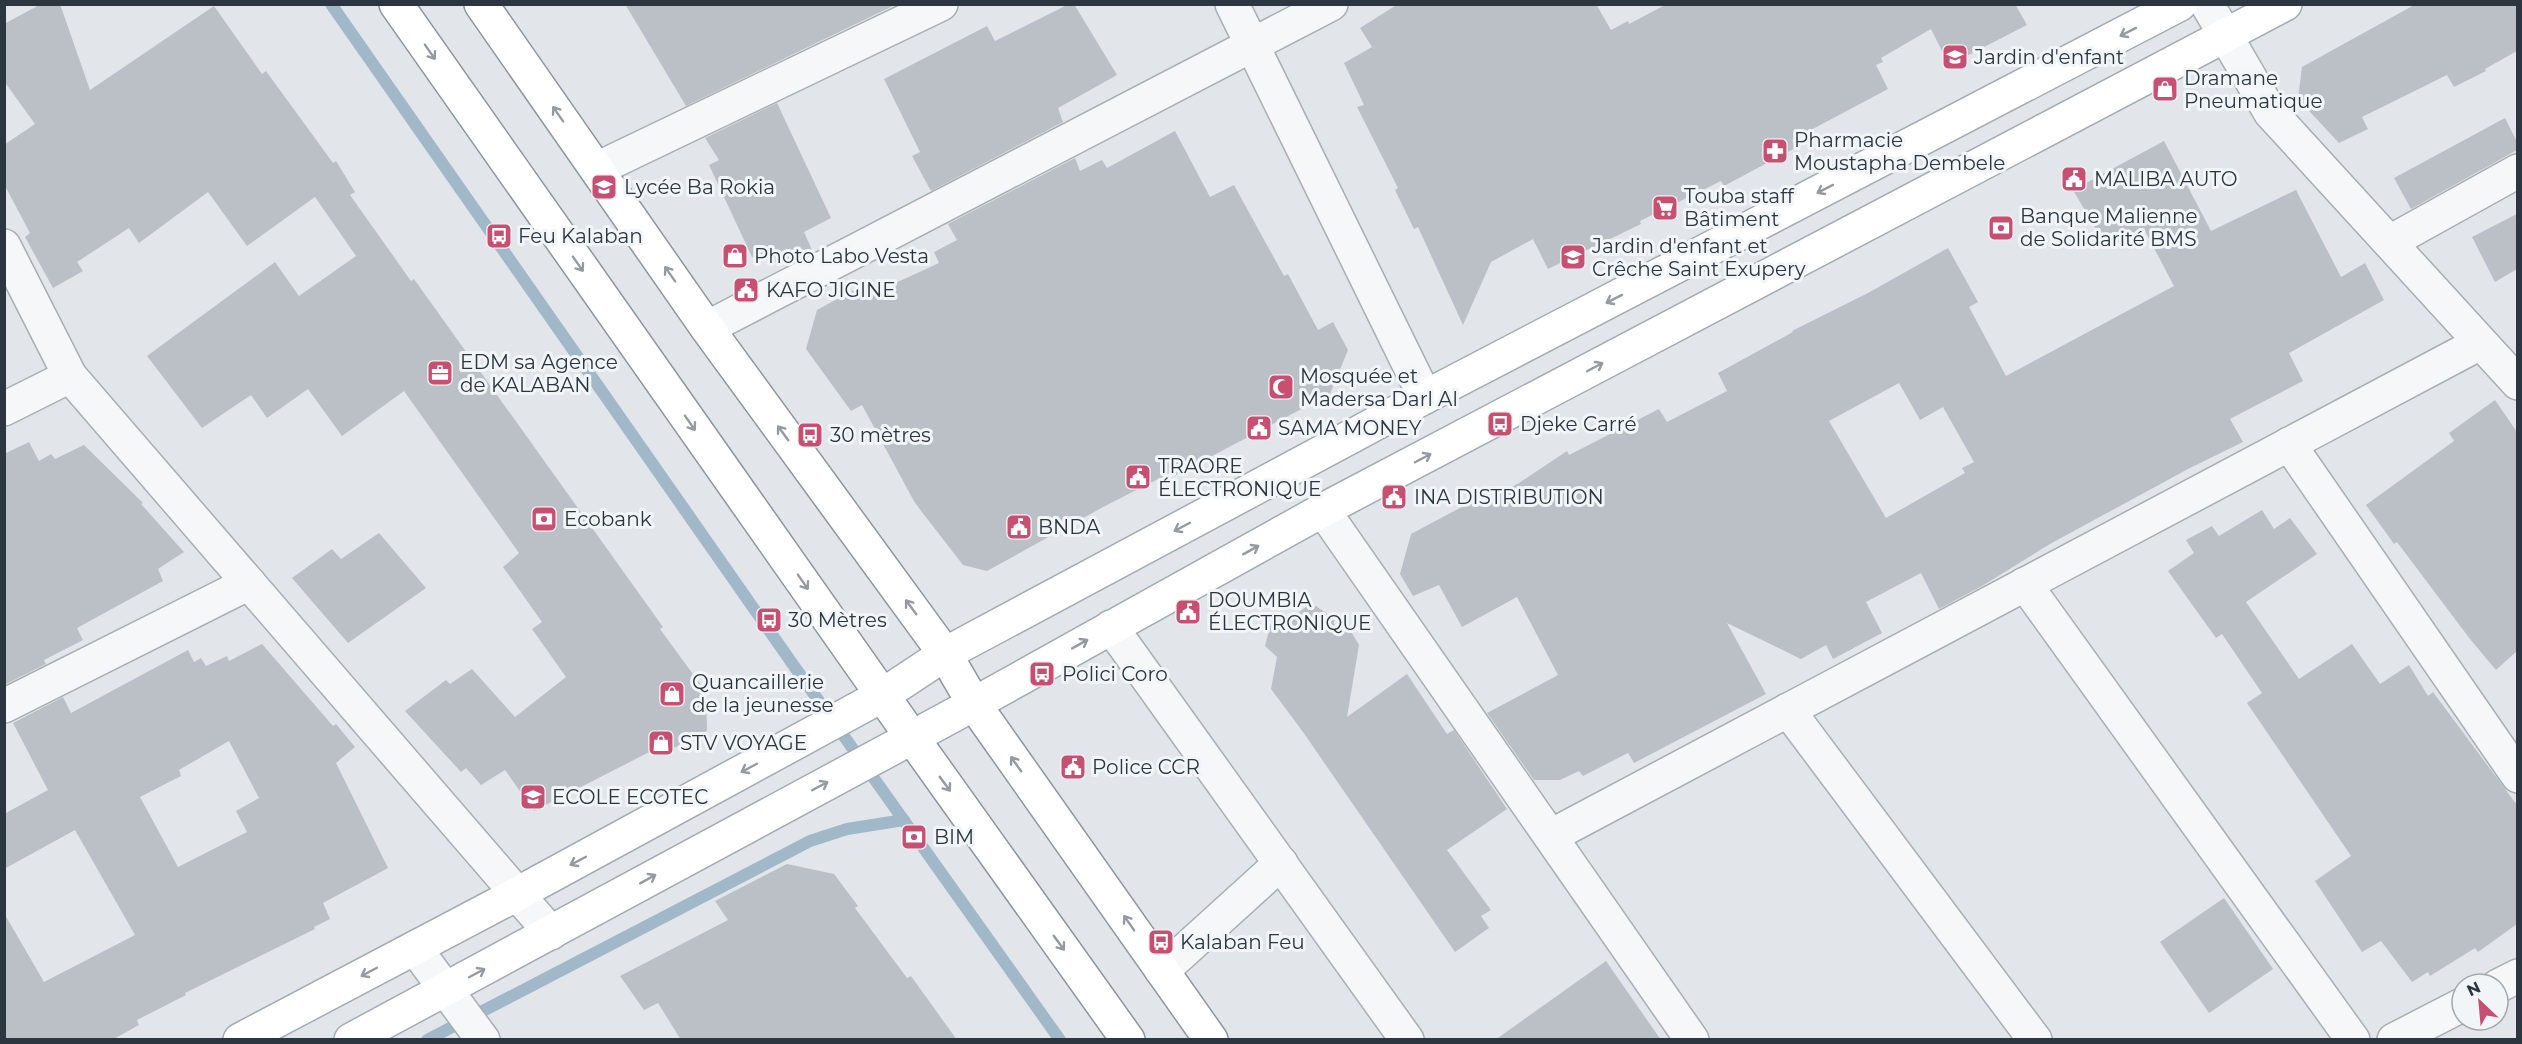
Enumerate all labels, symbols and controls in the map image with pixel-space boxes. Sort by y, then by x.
one-way arrow [2119,26,2137,38]
school or university icon: Jardin d'enfant [1940,42,1970,72]
one-way arrow [424,44,436,60]
place label: Jardin d'enfant [1973,45,2124,69]
place label: Dramane Pneumatique [2184,66,2323,113]
shop icon: Dramane Pneumatique [2150,74,2180,104]
one-way arrow [552,107,565,123]
place label: Pharmacie Moustapha Dembele [1794,128,2005,175]
pharmacy icon: Pharmacie Moustapha Dembele [1760,136,1790,166]
public building icon: MALIBA AUTO [2059,164,2089,194]
place label: MALIBA AUTO [2094,167,2238,191]
school or university icon: Lycée Ba Rokia [589,172,619,202]
place label: Lycée Ba Rokia [624,175,775,199]
place label: Touba staff Bâtiment [1684,184,1795,231]
one-way arrow [1816,184,1834,196]
supermarket icon: Touba staff Bâtiment [1650,193,1680,223]
place label: Banque Malienne de Solidarité BMS [2020,204,2198,251]
bank icon: Banque Malienne de Solidarité BMS [1986,213,2016,243]
bus stop icon: Feu Kalaban [484,221,514,251]
place label: Feu Kalaban [518,224,643,248]
place label: Jardin d'enfant et Crêche Saint Exupery [1591,234,1806,281]
shop icon: Photo Labo Vesta [720,241,750,271]
school or university icon: Jardin d'enfant et Crêche Saint Exupery [1558,242,1588,272]
place label: Photo Labo Vesta [754,244,929,268]
one-way arrow [572,255,584,271]
one-way arrow [664,267,676,283]
public building icon: KAFO JIGINE [731,275,761,305]
place label: KAFO JIGINE [766,278,896,302]
one-way arrow [1606,294,1624,305]
place label: EDM sa Agence de KALABAN [460,350,618,397]
office icon: EDM sa Agence de KALABAN [425,358,455,388]
one-way arrow [1586,361,1604,372]
place label: Mosquée et Madersa Darl Al [1300,364,1458,411]
mosque icon: Mosquée et Madersa Darl Al [1266,372,1296,402]
bus stop icon: Djeke Carré [1485,409,1515,439]
place label: Djeke Carré [1520,412,1636,436]
public building icon: SAMA MONEY [1244,413,1274,443]
one-way arrow [684,414,696,430]
place label: SAMA MONEY [1278,416,1422,440]
bus stop icon: 30 mètres [795,420,825,450]
place label: 30 mètres [830,423,931,447]
one-way arrow [777,425,789,441]
one-way arrow [1413,452,1431,463]
place label: TRAORE ÉLECTRONIQUE [1158,454,1321,501]
public building icon: TRAORE ÉLECTRONIQUE [1123,462,1153,492]
public building icon: INA DISTRIBUTION [1379,482,1409,512]
place label: INA DISTRIBUTION [1414,485,1604,509]
bank icon: Ecobank [529,504,559,534]
place label: Ecobank [564,507,652,531]
public building icon: BNDA [1004,512,1034,542]
place label: BNDA [1038,515,1101,539]
one-way arrow [1173,522,1191,534]
one-way arrow [1242,544,1259,556]
one-way arrow [797,573,809,590]
place label: DOUMBIA ÉLECTRONIQUE [1208,588,1371,635]
public building icon: DOUMBIA ÉLECTRONIQUE [1173,597,1203,627]
one-way arrow [905,600,917,616]
bus stop icon: 30 Mètres [754,605,784,635]
place label: 30 Mètres [788,608,887,632]
one-way arrow [1071,638,1088,650]
bus stop icon: Polici Coro [1027,659,1057,689]
place label: Polici Coro [1062,662,1168,686]
place label: Quancaillerie de la jeunesse [692,670,834,717]
shop icon: Quancaillerie de la jeunesse [657,679,687,709]
shop icon: STV VOYAGE [646,728,676,758]
place label: STV VOYAGE [680,731,807,755]
public building icon: Police CCR [1058,752,1088,782]
place label: Police CCR [1092,755,1200,779]
one-way arrow [1010,756,1022,772]
one-way arrow [741,763,759,774]
one-way arrow [939,776,951,792]
one-way arrow [810,780,828,791]
school or university icon: ECOLE ECOTEC [518,782,548,812]
place label: ECOLE ECOTEC [552,785,708,809]
bank icon: BIM [899,822,929,852]
place label: BIM [934,825,974,849]
one-way arrow [570,855,587,867]
one-way arrow [639,873,657,884]
one-way arrow [1123,915,1135,932]
bus stop icon: Kalaban Feu [1146,927,1176,957]
place label: Kalaban Feu [1180,930,1305,954]
one-way arrow [1053,934,1065,950]
one-way arrow [360,967,378,978]
one-way arrow [468,967,485,979]
north arrow [2450,972,2510,1032]
text: N [2464,978,2484,1000]

